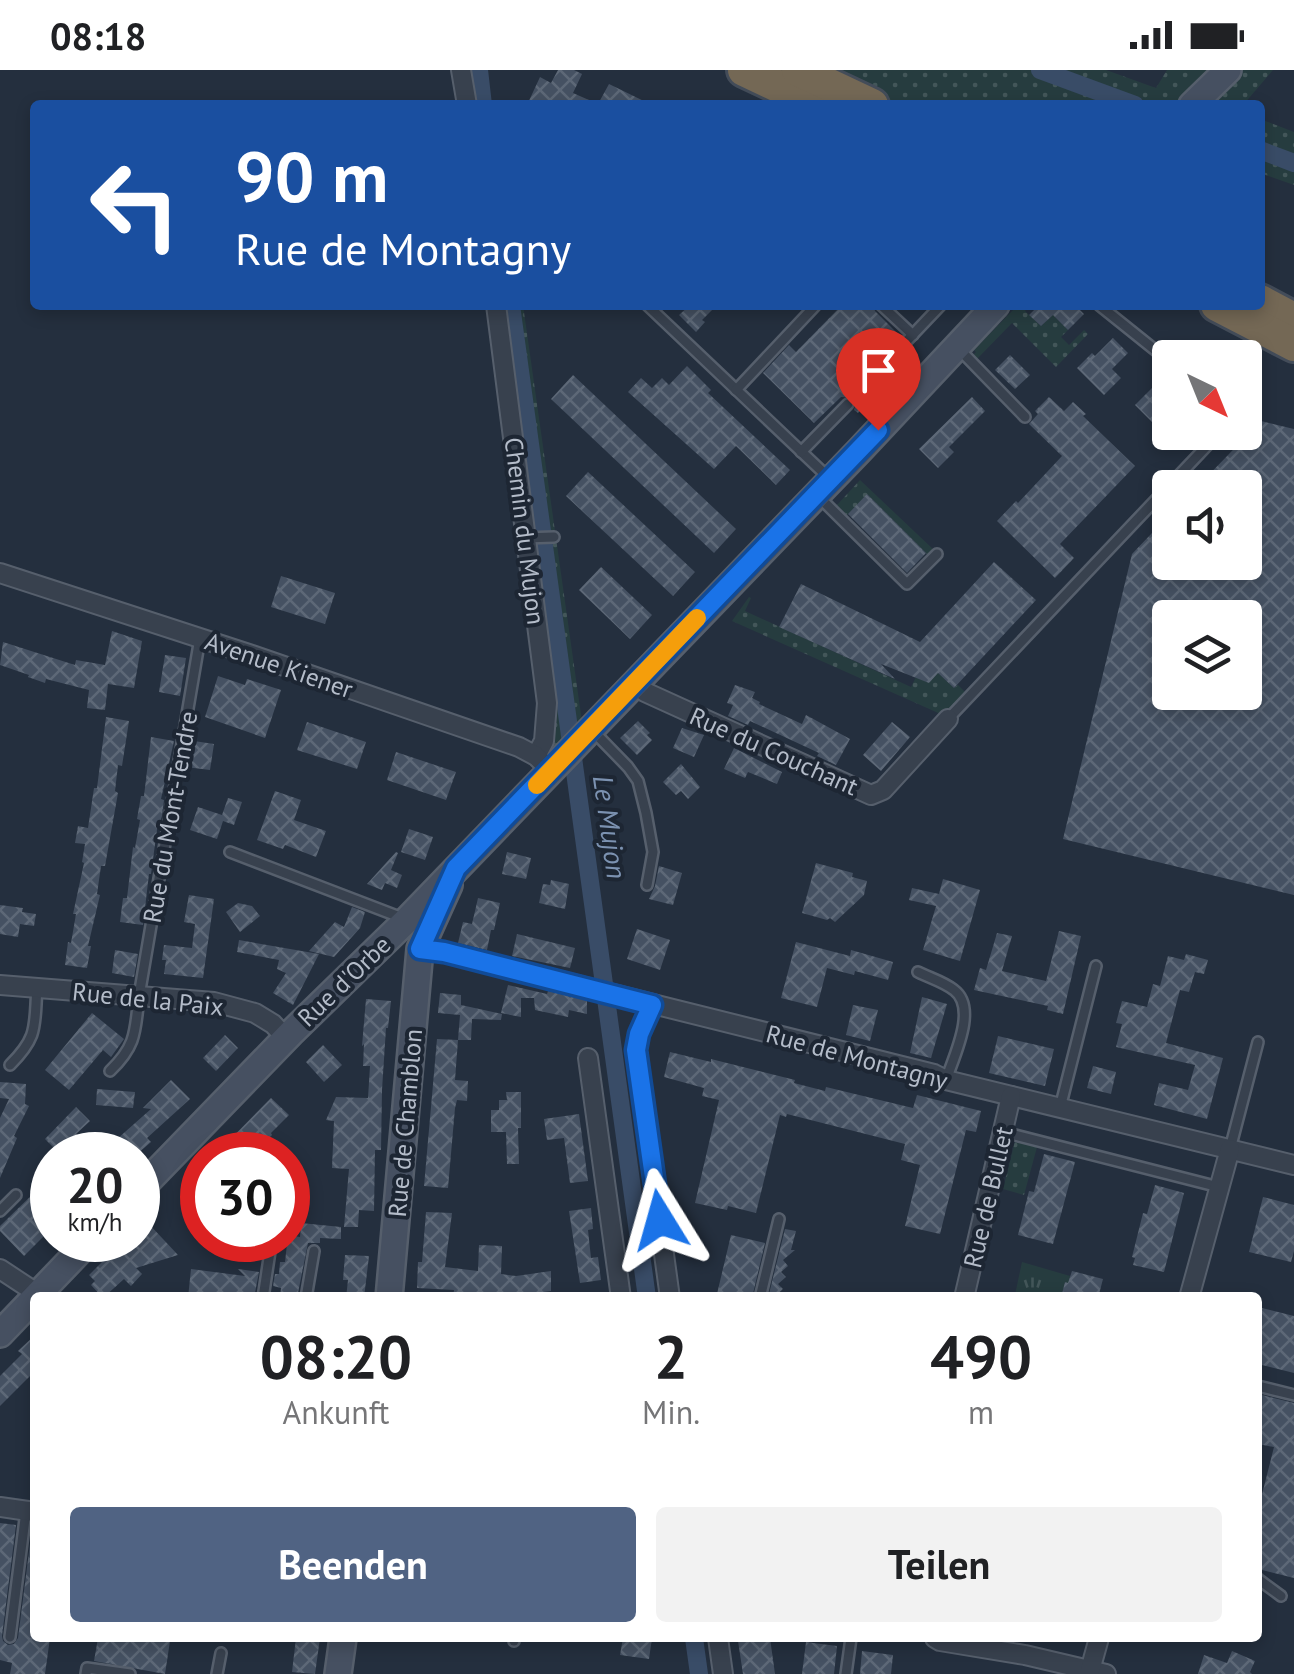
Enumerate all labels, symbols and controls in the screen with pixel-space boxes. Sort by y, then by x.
text: 08:18 [50,11,146,60]
text: 90 m [235,131,388,221]
icon: left [70,140,200,270]
text: Rue de Montagny [235,219,571,277]
pin [836,328,921,431]
north arrow [1152,340,1262,450]
map controls [1152,340,1262,710]
icon: arrive [851,343,906,398]
street label: Chemin du Mujon [498,435,552,627]
button: sound [1152,470,1262,580]
button: layers [1152,600,1262,710]
street label: Avenue Kiener [201,625,358,705]
street label: Rue du Couchant [685,700,864,803]
street label: Rue du Mont-Tendre [136,709,204,925]
water label: Le Mujon [585,773,636,881]
street label: Rue d'Orbe [291,929,397,1033]
street label: Rue de la Paix [71,975,225,1023]
street label: Rue de Montagny [763,1017,952,1097]
street label: Rue de Chamblon [381,1028,429,1218]
street label: Rue de Bullet [956,1123,1020,1271]
speed limit sign: 30 [180,1132,310,1262]
text: 20 [67,1152,123,1217]
position arrow [608,1168,712,1272]
text: km/h [68,1206,122,1238]
text: 08:20 [260,1317,412,1395]
text: 2 [654,1317,688,1395]
text: 490 [930,1317,1032,1395]
text: Ankunft [283,1391,389,1433]
text: Min. [642,1391,700,1433]
text: m [968,1391,994,1433]
button: Beenden [70,1507,636,1622]
button: Teilen [656,1507,1222,1622]

